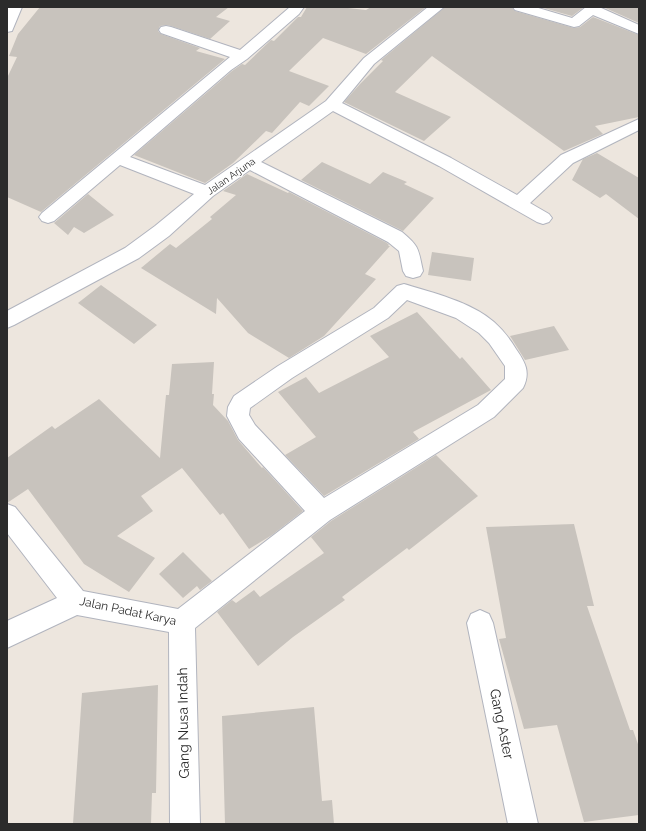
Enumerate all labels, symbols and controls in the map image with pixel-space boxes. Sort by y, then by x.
street label: Jalan Arjuna [205,155,257,197]
street label: Jalan Padat Karya [78,594,178,628]
street label: Gang Nusa Indah [174,667,192,779]
street label: Gang Aster [487,687,517,761]

